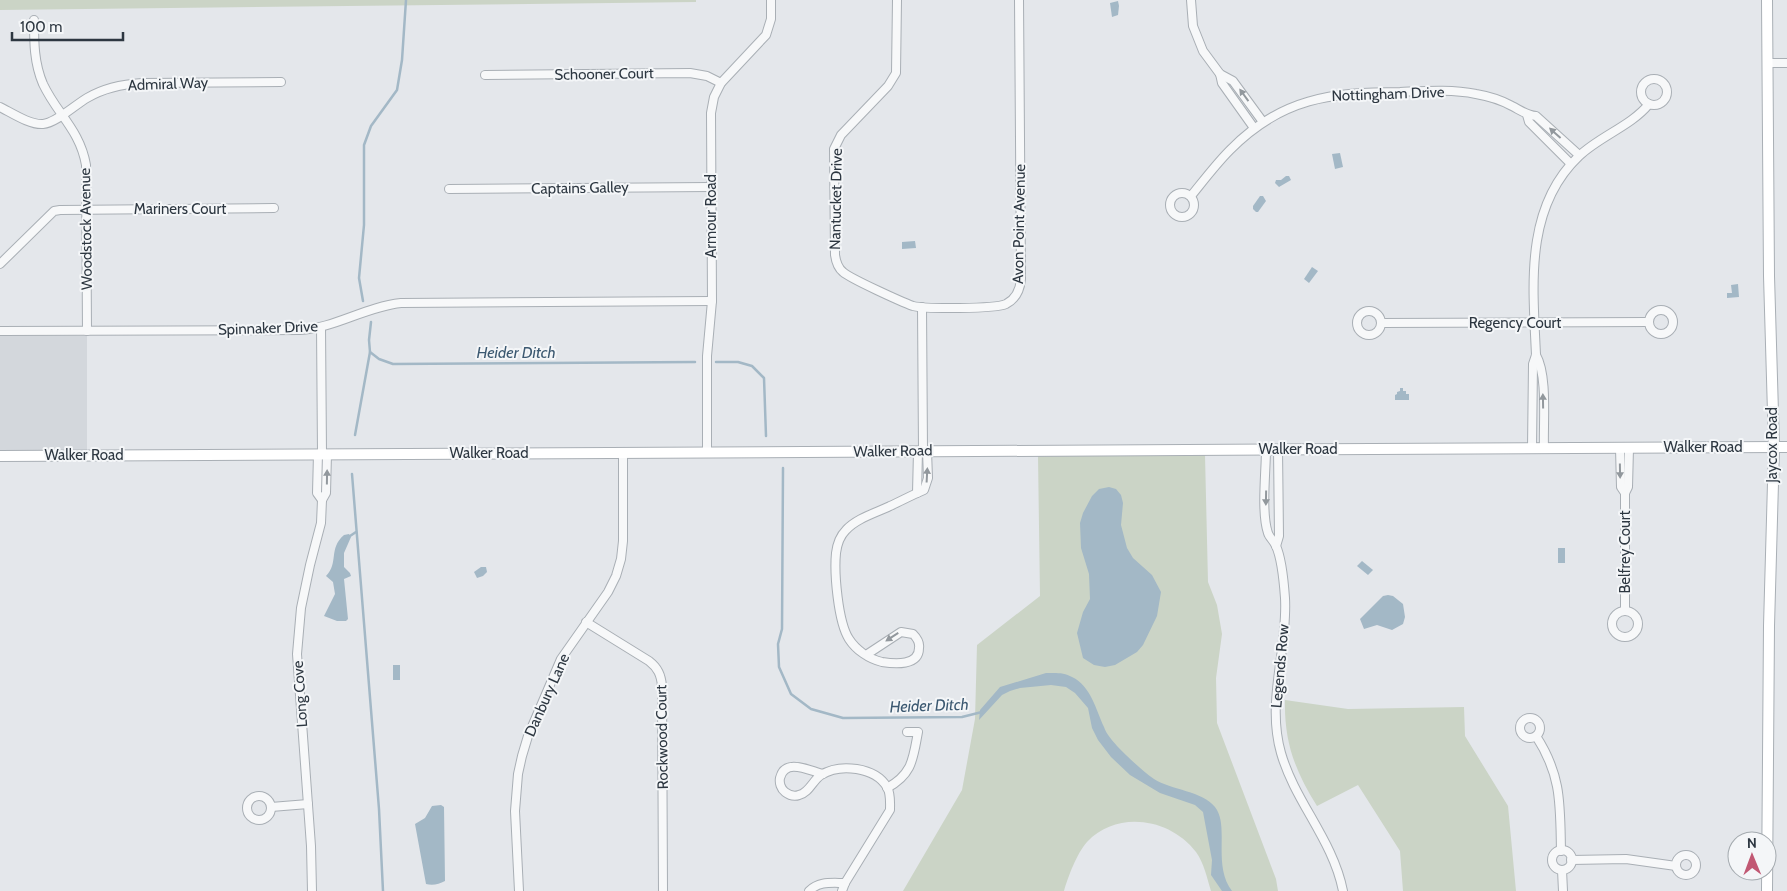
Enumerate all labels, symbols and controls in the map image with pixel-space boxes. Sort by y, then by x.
scale bar [12,10,124,42]
text: 100 m [20,18,62,36]
street label: Schooner Court [554,64,654,84]
street label: Admiral Way [127,74,209,94]
street label: Nottingham Drive [1331,83,1445,105]
one-way arrow [1239,88,1249,102]
one-way arrow [1549,127,1561,139]
street label: Nantucket Drive [826,148,846,250]
street label: Avon Point Avenue [1009,164,1029,284]
street label: Woodstock Avenue [76,167,96,290]
street label: Armour Road [702,174,720,258]
street label: Captains Galley [531,178,629,198]
street label: Mariners Court [134,200,226,218]
street label: Regency Court [1469,314,1561,332]
street label: Spinnaker Drive [218,317,319,339]
water label: Heider Ditch [476,343,556,362]
one-way arrow [1539,392,1547,408]
street label: Jaycox Road [1763,407,1781,484]
street label: Walker Road [1663,438,1743,456]
street label: Walker Road [1258,440,1338,458]
street label: Walker Road [853,441,933,461]
street label: Walker Road [449,444,529,462]
street label: Walker Road [44,446,124,464]
one-way arrow [1616,463,1624,479]
one-way arrow [923,466,931,482]
one-way arrow [323,469,331,485]
one-way arrow [1261,490,1269,506]
street label: Belfrey Court [1616,510,1634,594]
street label: Legends Row [1267,623,1293,709]
one-way arrow [886,632,899,642]
street label: Danbury Lane [521,650,573,739]
street label: Long Cove [289,660,311,728]
street label: Rockwood Court [652,685,672,789]
water label: Heider Ditch [889,695,969,716]
north arrow [1727,831,1777,881]
text: N [1747,834,1757,852]

